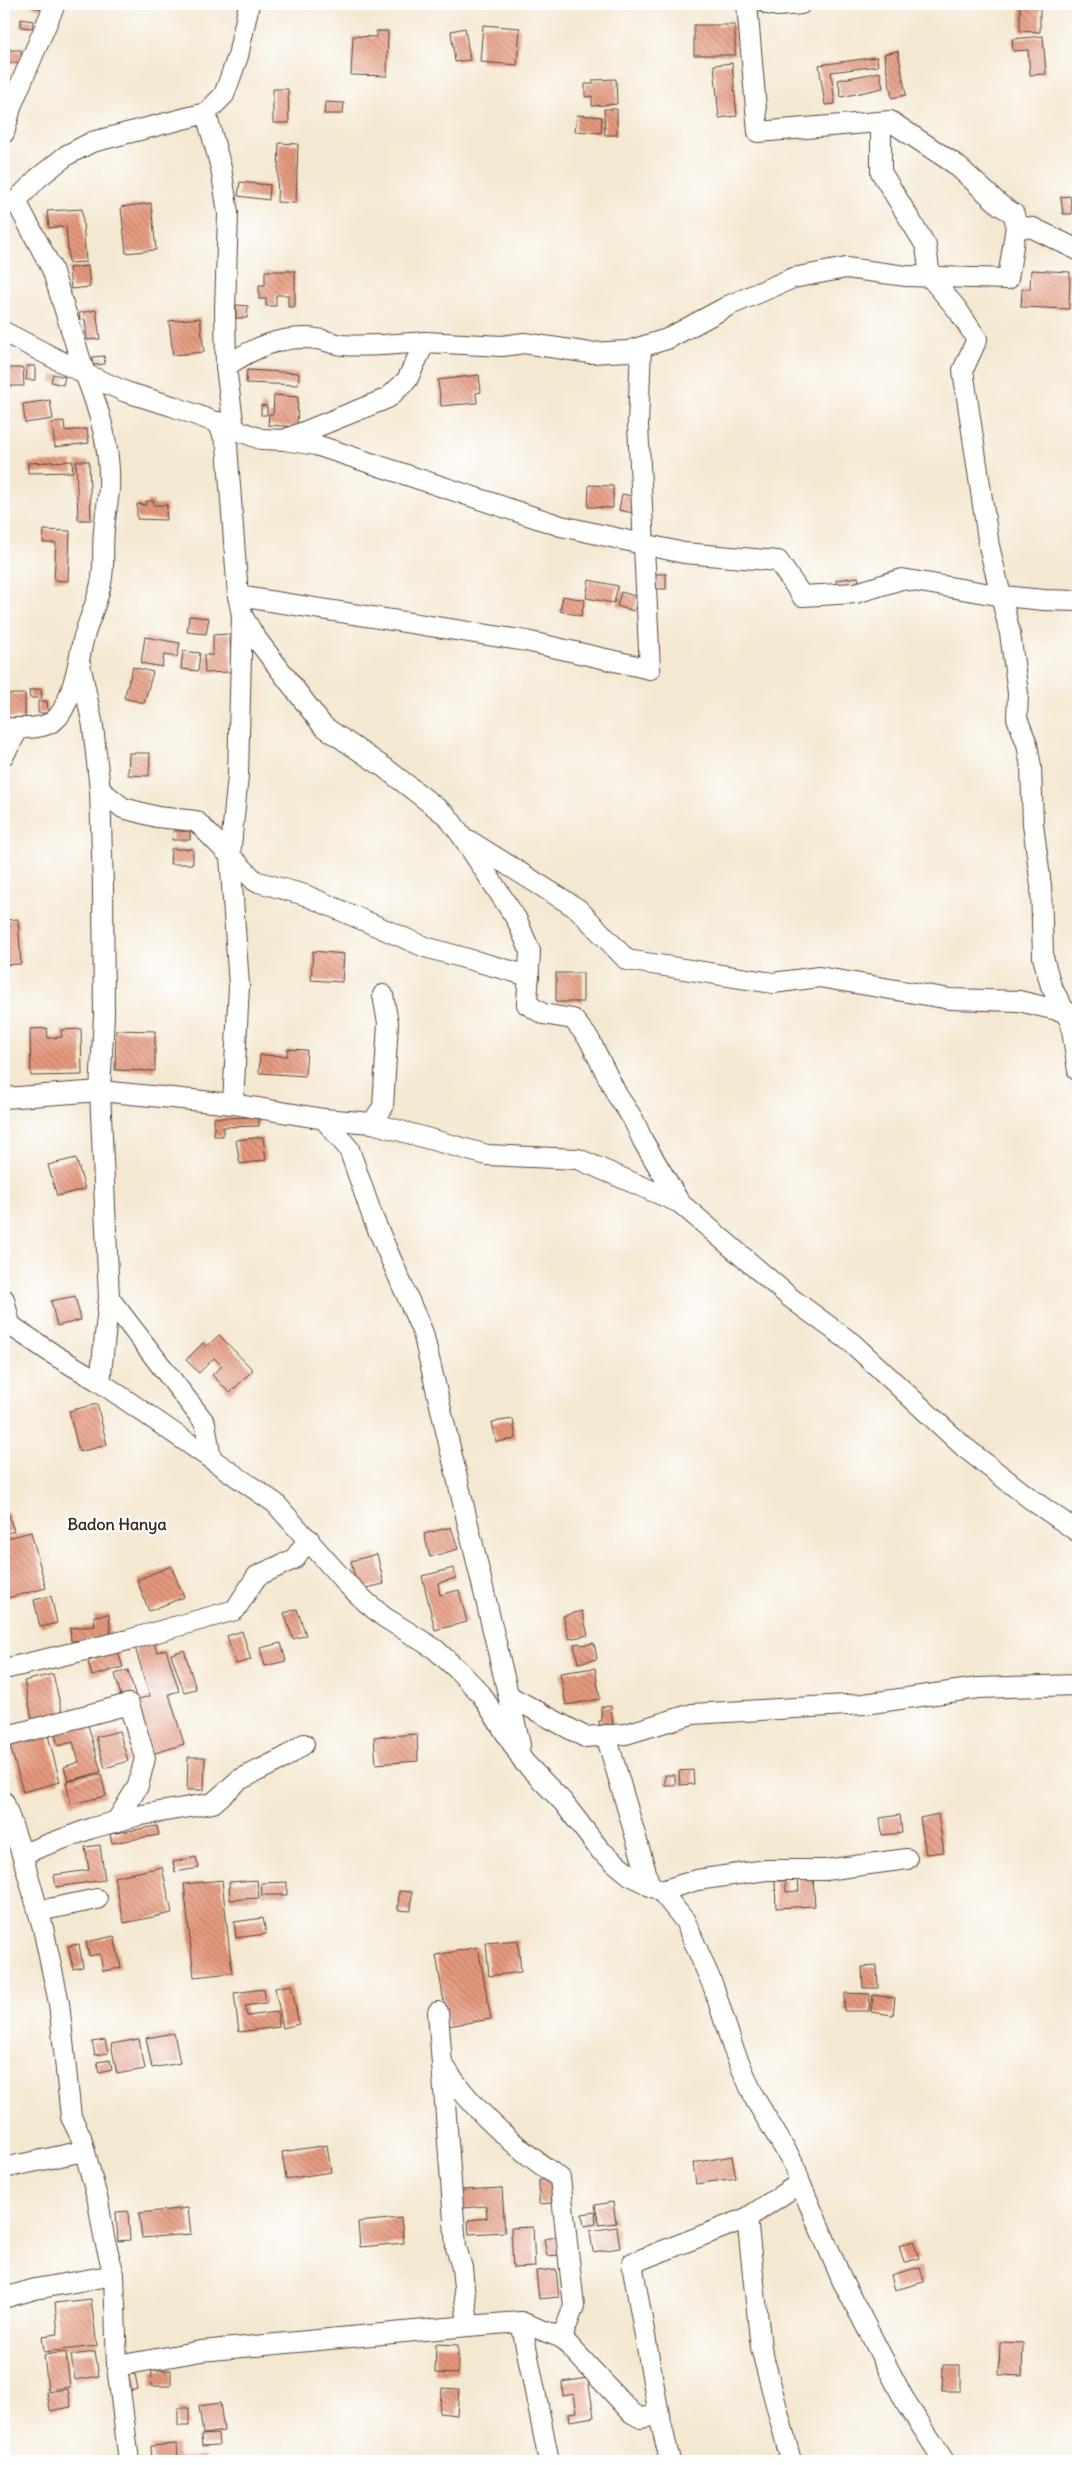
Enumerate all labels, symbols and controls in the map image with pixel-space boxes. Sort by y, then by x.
district label: Badon Hanya [67,1514,167,1535]

